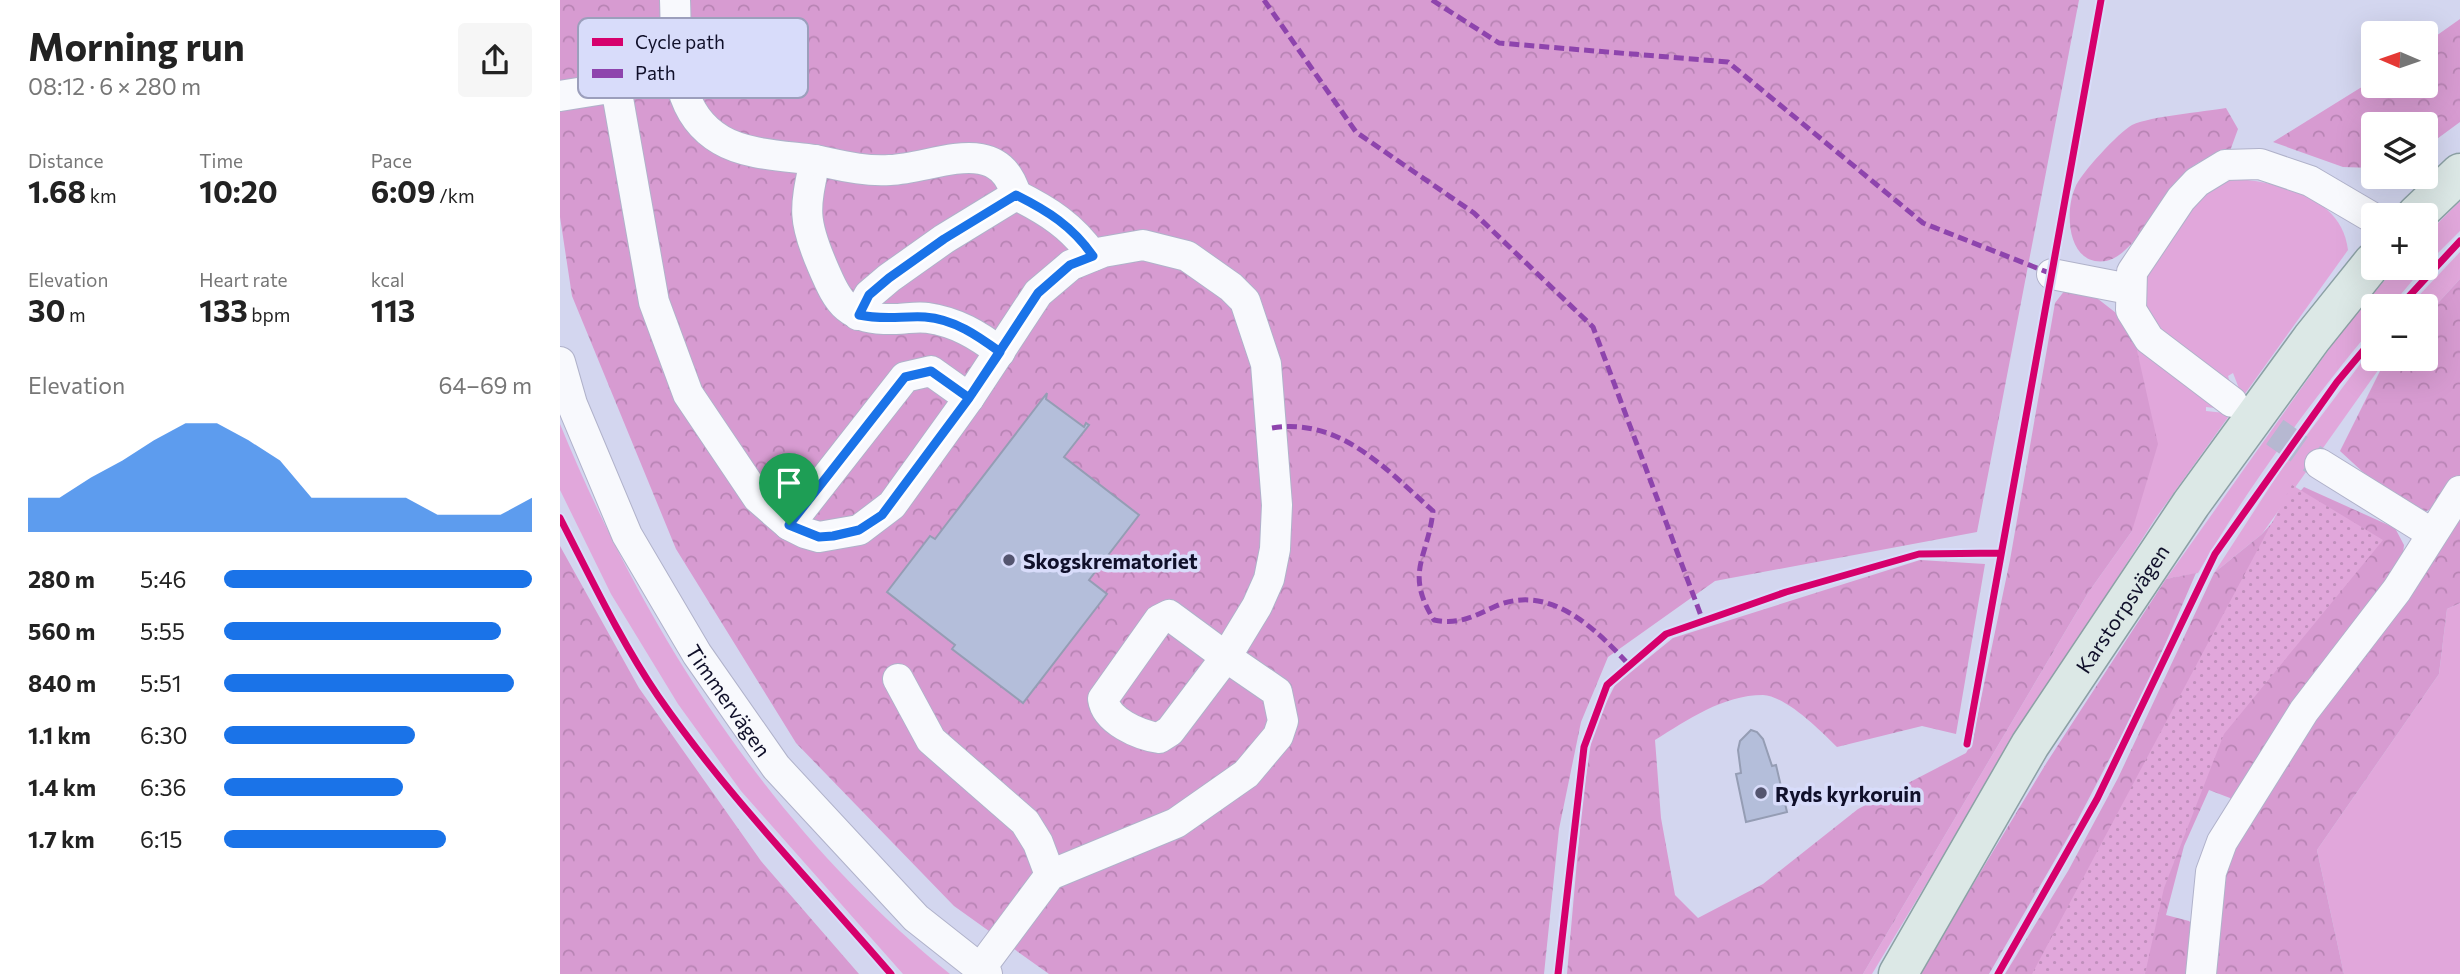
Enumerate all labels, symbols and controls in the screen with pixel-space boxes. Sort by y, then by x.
legend [578,18,808,98]
north arrow [2361,21,2438,98]
map controls [2361,21,2438,371]
text: Morning run [28,22,245,69]
button: share [458,23,532,97]
text: Cycle path [635,30,725,53]
text: Path [635,61,676,84]
text: 08:12 · 6 × 280 m [28,72,201,100]
button: layers [2361,112,2438,189]
text: Distance [28,149,104,172]
text: Time [199,149,243,172]
text: Pace [371,149,412,172]
text: 1.68 [28,172,86,209]
text: 10:20 [199,172,278,209]
text: 6:09 [371,172,436,209]
text: km [86,184,117,207]
text: /km [436,184,475,207]
button: + [2361,203,2438,280]
text: Elevation [28,268,108,291]
text: Heart rate [199,268,288,291]
text: kcal [371,268,405,291]
text: 30 [28,291,65,328]
text: 133 [199,291,248,328]
text: 113 [371,291,415,328]
button: − [2361,294,2438,371]
text: m [65,303,86,326]
text: bpm [248,303,290,326]
text: Elevation [28,371,125,399]
text: 64–69 m [439,371,532,399]
pin [759,453,819,525]
icon: arrive [770,464,808,502]
street label: Karstorpsvägen [2070,539,2173,677]
place label: Skogskrematoriet [1023,548,1198,573]
marker: Skogskrematoriet [1001,552,1017,568]
text: 280 m [28,565,95,593]
text: 5:46 [140,565,186,593]
text: 560 m [28,617,95,645]
text: 5:55 [140,617,185,645]
street label: Timmervägen [682,640,777,761]
text: 840 m [28,669,96,697]
text: 5:51 [140,669,182,697]
text: 1.1 km [28,721,91,749]
text: 6:30 [140,721,188,749]
text: 1.4 km [28,773,96,801]
text: 6:36 [140,773,186,801]
place label: Ryds kyrkoruin [1775,781,1921,806]
marker: Ryds kyrkoruin [1753,785,1769,801]
text: 1.7 km [28,825,95,853]
text: 6:15 [140,825,182,853]

